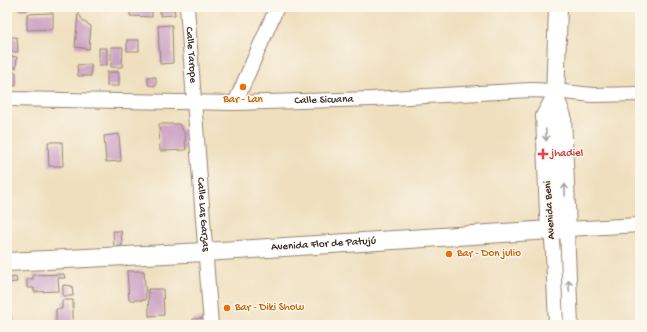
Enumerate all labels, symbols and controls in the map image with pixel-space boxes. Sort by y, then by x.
street label: Calle Tarope [183,26,199,84]
marker: Bar - Lan [238,82,248,92]
place label: Bar - Lan [222,94,264,106]
street label: Calle Sicuana [294,94,355,107]
one-way arrow [542,128,550,141]
place label: jhadiel [549,148,584,160]
marker: jhadiel [538,149,548,159]
street label: Calle Las Garzas [194,177,211,253]
street label: Avenida Beni [542,180,558,240]
one-way arrow [562,184,569,197]
street label: Avenida Flor de Patujú [271,235,376,254]
place label: Bar - Don julio [456,248,521,260]
marker: Bar - Don julio [444,249,454,259]
one-way arrow [565,280,573,293]
place label: Bar - Diki Show [234,302,304,314]
marker: Bar - Diki Show [222,303,232,313]

